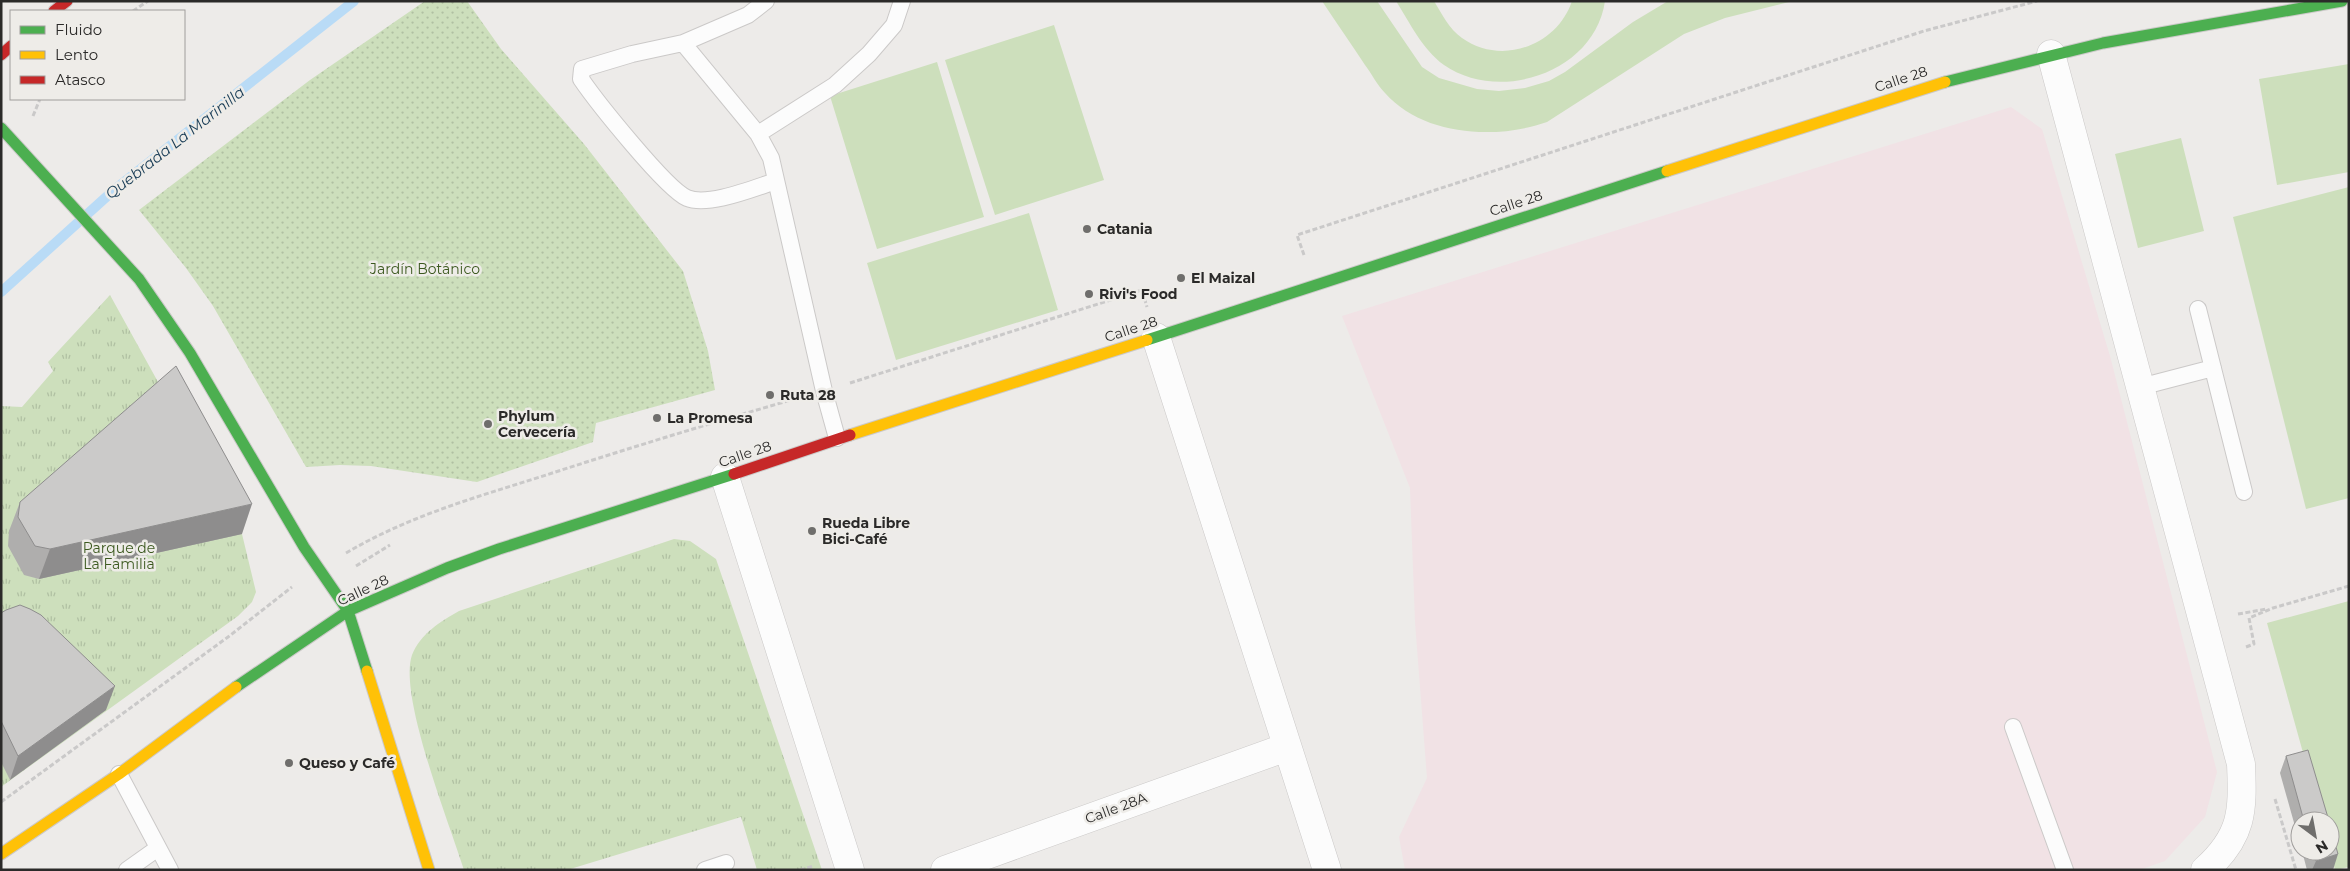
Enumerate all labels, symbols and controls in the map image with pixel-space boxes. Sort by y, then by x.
legend [10,10,185,100]
text: Fluido [55,20,102,39]
text: Lento [55,45,98,64]
street label: Calle 28 [1872,62,1930,96]
text: Atasco [55,70,105,89]
water label: Quebrada La Marinilla [101,82,248,203]
street label: Calle 28 [1487,186,1545,220]
place label: Catania [1097,220,1153,238]
marker: Catania [1081,223,1093,235]
park label: Jardín Botánico [369,260,480,278]
place label: El Maizal [1191,269,1255,287]
marker: El Maizal [1175,272,1187,284]
place label: Rivi's Food [1099,285,1178,303]
marker: Rivi's Food [1083,288,1095,300]
street label: Calle 28 [1102,312,1160,346]
place label: Ruta 28 [780,386,836,404]
marker: Ruta 28 [764,389,776,401]
place label: Phylum Cervecería [498,407,576,441]
place label: La Promesa [667,409,753,427]
marker: La Promesa [651,412,663,424]
marker: Phylum Cervecería [482,418,494,430]
street label: Calle 28 [716,437,774,471]
place label: Rueda Libre Bici-Café [822,514,910,548]
marker: Rueda Libre Bici-Café [806,525,818,537]
park label: Parque de La Familia [83,539,155,573]
street label: Calle 28 [334,570,392,610]
place label: Queso y Café [299,754,395,772]
marker: Queso y Café [283,757,295,769]
street label: Calle 28A [1083,788,1150,828]
north arrow [2290,811,2340,861]
text: N [2312,836,2331,858]

